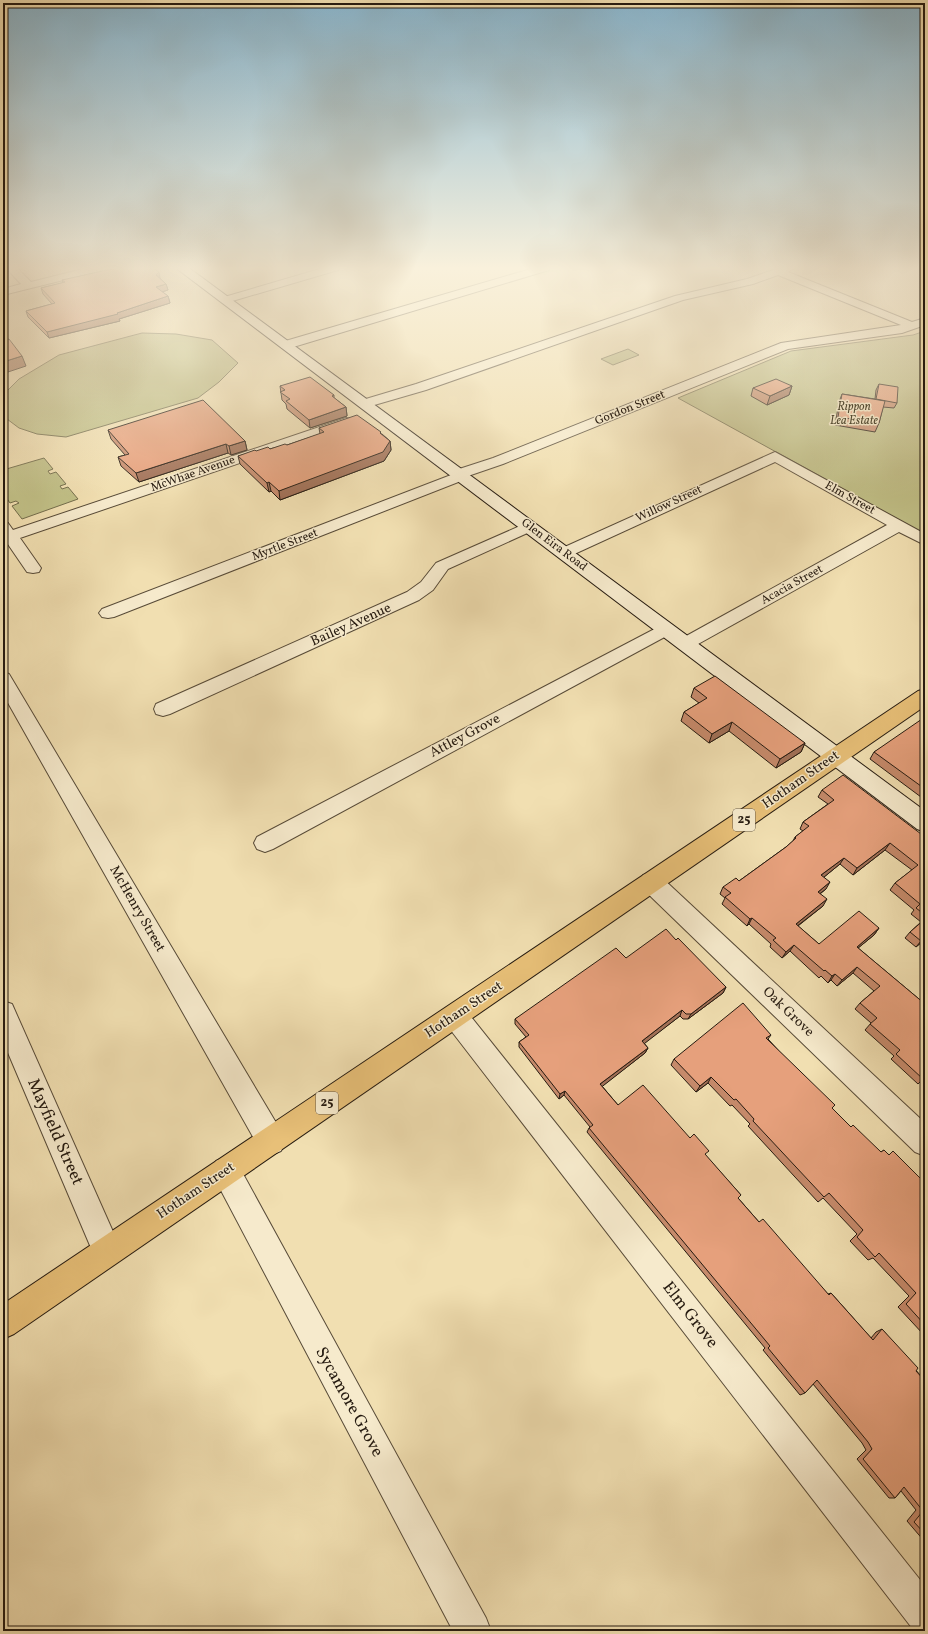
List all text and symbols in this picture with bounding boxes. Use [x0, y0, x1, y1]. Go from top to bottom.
street label: Gordon Street [593, 387, 667, 429]
park label: Rippon Lea Estate [830, 399, 879, 429]
street label: McWhae Avenue [149, 452, 238, 496]
street label: Elm Street [822, 478, 878, 518]
street label: Willow Street [633, 482, 705, 526]
street label: Glen Eira Road [518, 515, 591, 575]
street label: Myrtle Street [250, 525, 320, 565]
street label: Acacia Street [758, 561, 826, 609]
street label: Bailey Avenue [308, 599, 395, 651]
street label: Attley Grove [426, 709, 504, 763]
street label: Hotham Street [759, 746, 843, 814]
road number: 25 [733, 809, 755, 831]
street label: McHenry Street [105, 862, 170, 956]
street label: Hotham Street [421, 977, 507, 1043]
street label: Oak Grove [758, 983, 818, 1042]
street label: Mayfield Street [21, 1075, 89, 1189]
road number: 25 [316, 1092, 338, 1114]
street label: Hotham Street [153, 1158, 239, 1224]
street label: Elm Grove [657, 1277, 723, 1353]
street label: Sycamore Grove [309, 1343, 389, 1461]

